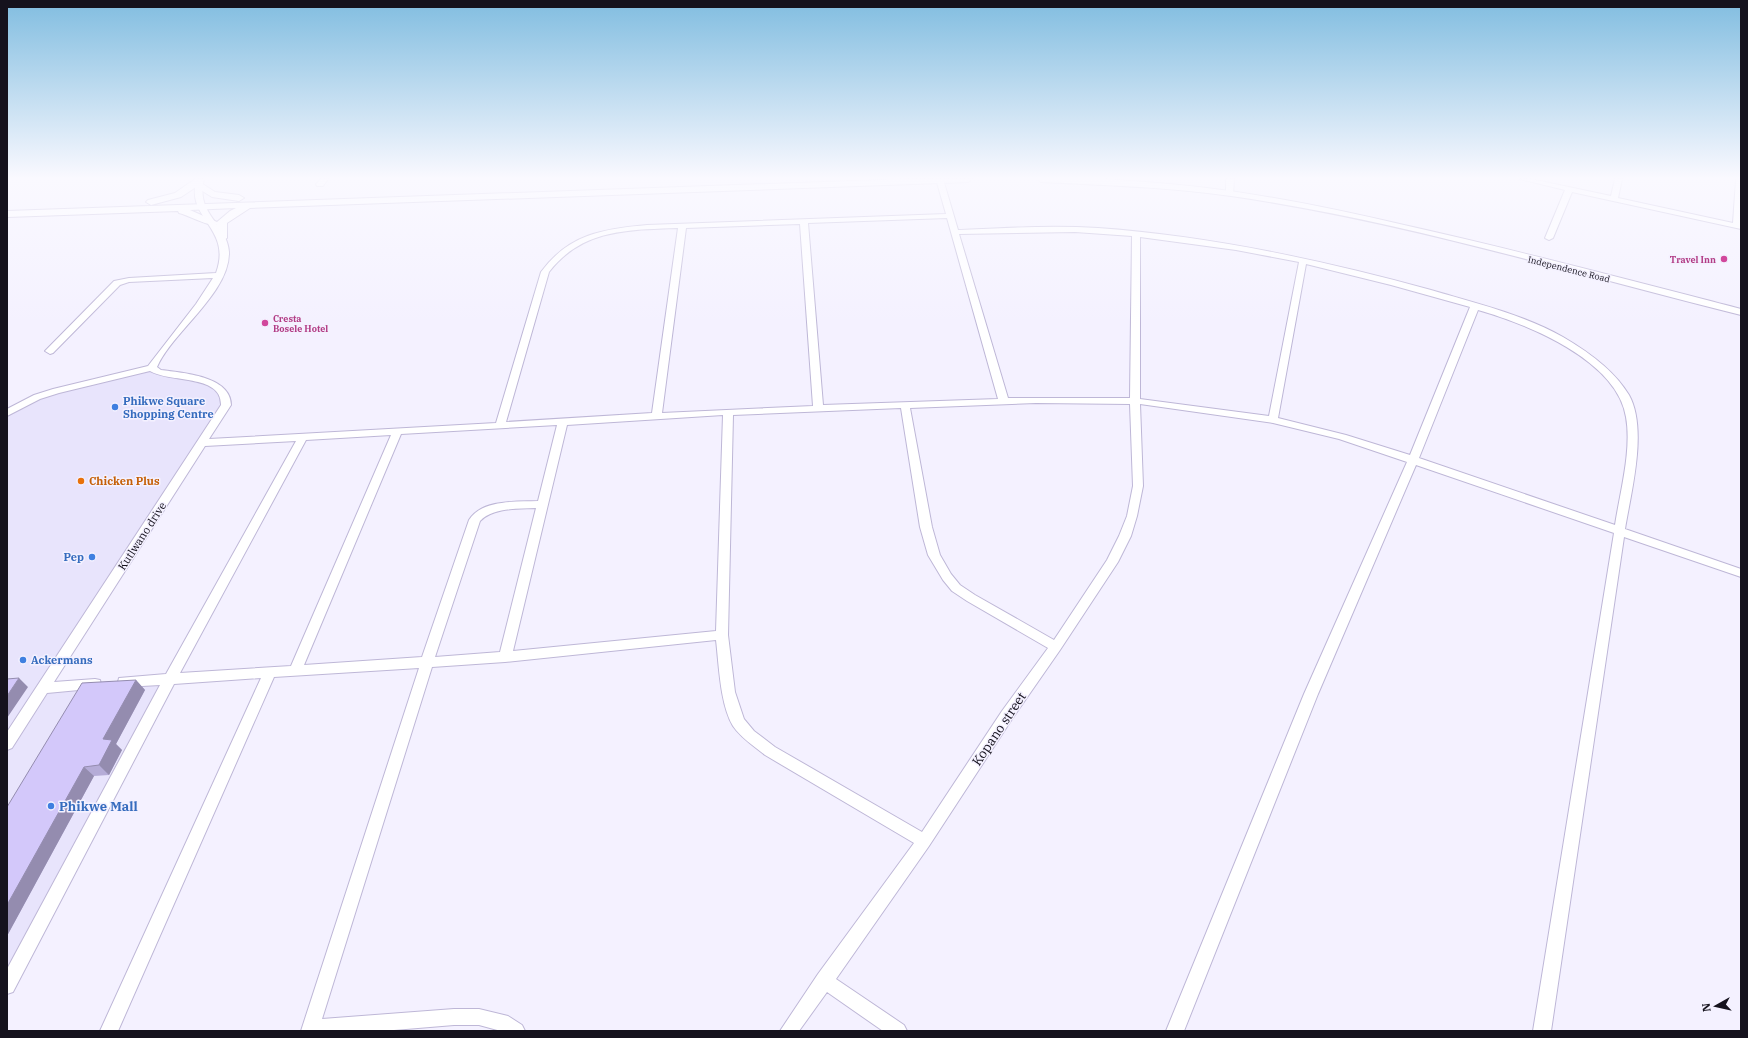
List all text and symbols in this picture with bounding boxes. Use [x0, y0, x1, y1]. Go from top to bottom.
street label: Independence Road [1527, 253, 1612, 285]
place label: Travel Inn [1670, 254, 1716, 265]
marker: Travel Inn [1719, 254, 1729, 264]
place label: Cresta Bosele Hotel [273, 313, 328, 334]
marker: Cresta Bosele Hotel [260, 318, 270, 328]
place label: Phikwe Square Shopping Centre [123, 394, 214, 421]
marker: Phikwe Square Shopping Centre [110, 402, 120, 412]
place label: Chicken Plus [89, 474, 160, 488]
marker: Chicken Plus [76, 476, 86, 486]
street label: Kutlwano drive [115, 499, 169, 573]
place label: Pep [64, 550, 84, 564]
marker: Pep [87, 552, 97, 562]
place label: Ackermans [31, 653, 93, 667]
marker: Ackermans [18, 655, 28, 665]
street label: Kopano street [968, 689, 1030, 769]
place label: Phikwe Mall [59, 798, 138, 815]
marker: Phikwe Mall [46, 801, 56, 811]
north arrow [1696, 986, 1736, 1026]
text: N [1699, 1002, 1714, 1013]

